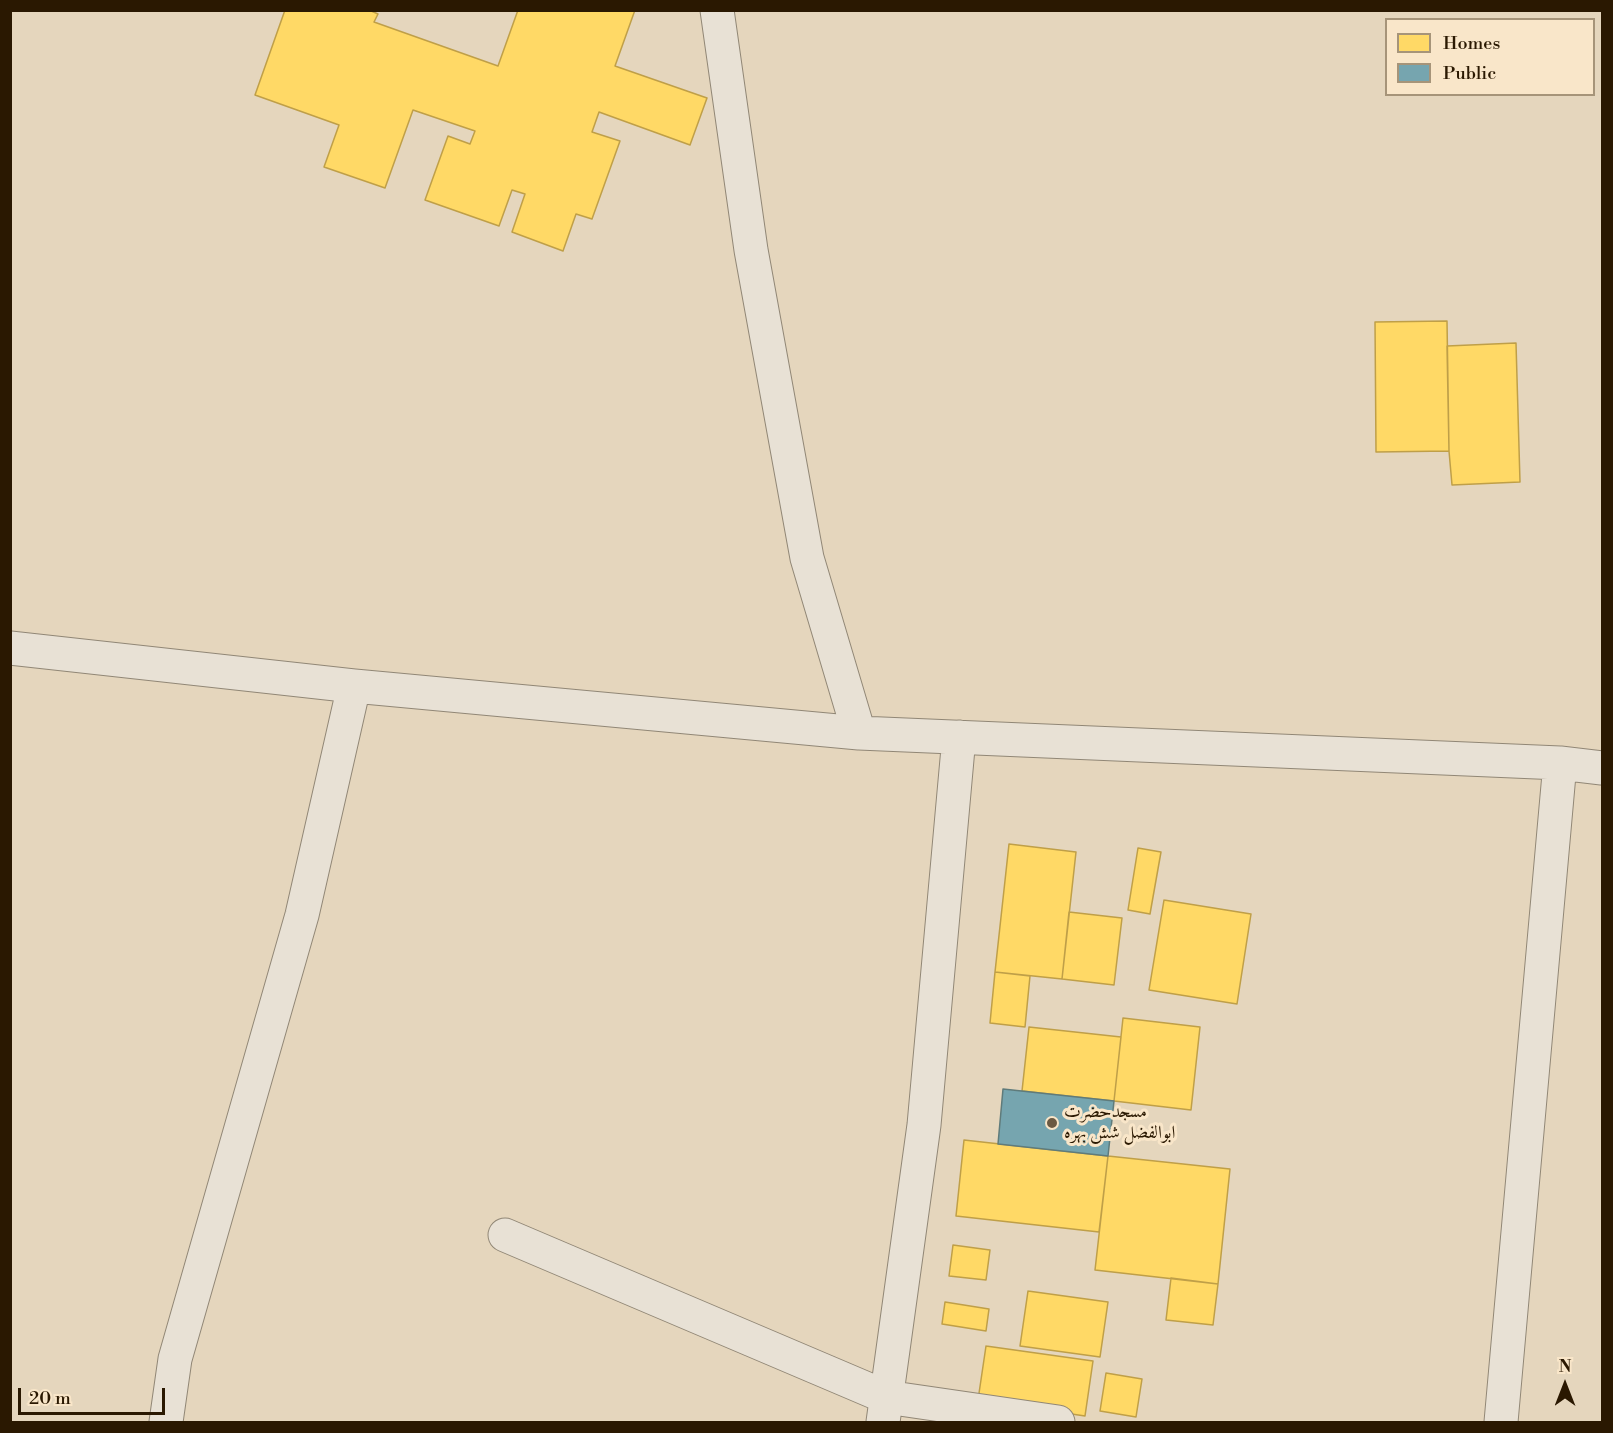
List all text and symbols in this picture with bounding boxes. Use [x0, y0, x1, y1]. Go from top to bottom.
legend [1385, 18, 1595, 96]
text: Homes [1443, 32, 1500, 55]
text: Public [1443, 62, 1496, 85]
place label: مسجدحضرت ابوالفضل شش بهره [1064, 1102, 1175, 1144]
marker: مسجدحضرت ابوالفضل شش بهره [1045, 1116, 1059, 1130]
north arrow [1535, 1355, 1595, 1415]
text: N [1559, 1357, 1571, 1377]
scale bar [21, 1376, 168, 1414]
text: 20 m [29, 1387, 71, 1410]

